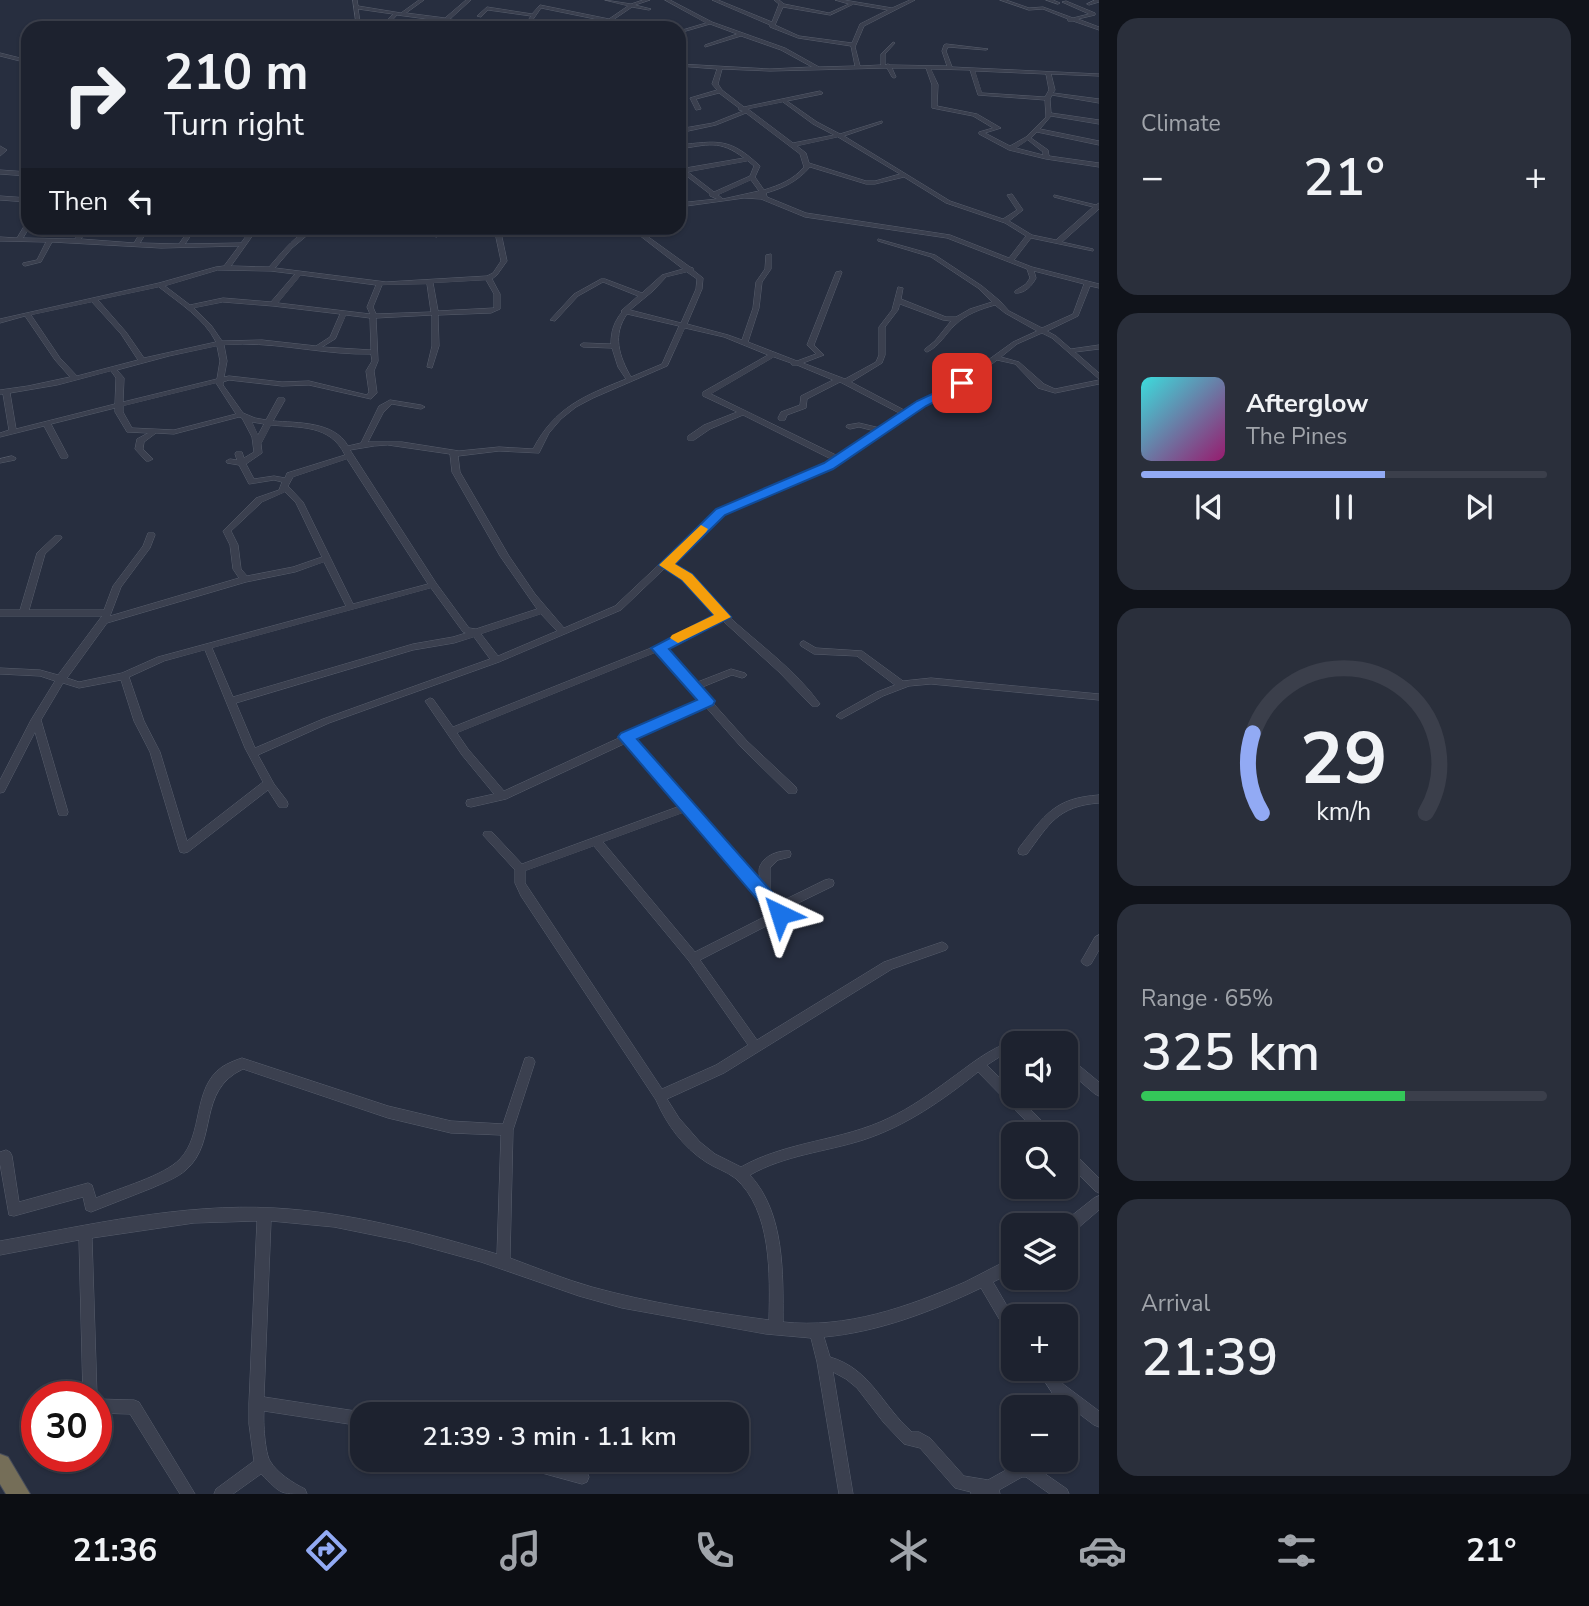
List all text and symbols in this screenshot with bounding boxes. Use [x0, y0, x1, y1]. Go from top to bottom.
text: 210 m [164, 39, 308, 106]
icon: right [49, 49, 140, 140]
text: Turn right [164, 103, 304, 146]
text: Climate [1141, 108, 1221, 139]
text: 21° [1303, 142, 1385, 213]
text: − [1141, 152, 1164, 203]
text: + [1524, 152, 1547, 203]
icon: left [122, 182, 160, 220]
text: Then [49, 184, 108, 219]
pin [932, 353, 992, 413]
icon: arrive [943, 364, 981, 402]
text: Afterglow [1246, 386, 1369, 421]
text: The Pines [1246, 421, 1347, 452]
icon: previous [1190, 488, 1228, 526]
icon: pause [1325, 488, 1363, 526]
icon: next [1460, 488, 1498, 526]
text: 29 [1300, 709, 1388, 809]
text: km/h [1316, 795, 1372, 829]
position arrow [743, 877, 817, 951]
text: Range · 65% [1141, 983, 1273, 1014]
text: 325 km [1141, 1017, 1320, 1088]
map controls [1001, 1031, 1078, 1472]
button: sound [1001, 1031, 1078, 1108]
button: search [1001, 1122, 1078, 1199]
button: layers [1001, 1213, 1078, 1290]
text: Arrival [1141, 1288, 1210, 1319]
button: + [1001, 1304, 1078, 1381]
text: 21:39 [1141, 1322, 1278, 1393]
speed limit sign: 30 [21, 1381, 112, 1472]
button: − [1001, 1395, 1078, 1472]
text: 21:39 · 3 min · 1.1 km [422, 1419, 677, 1454]
icon: directions [302, 1526, 351, 1575]
icon: music [496, 1526, 545, 1575]
icon: phone [690, 1526, 739, 1575]
icon: climate [884, 1526, 933, 1575]
icon: car [1078, 1526, 1127, 1575]
icon: filters [1272, 1526, 1321, 1575]
text: 21:36 [72, 1529, 157, 1572]
text: 21° [1466, 1529, 1516, 1572]

